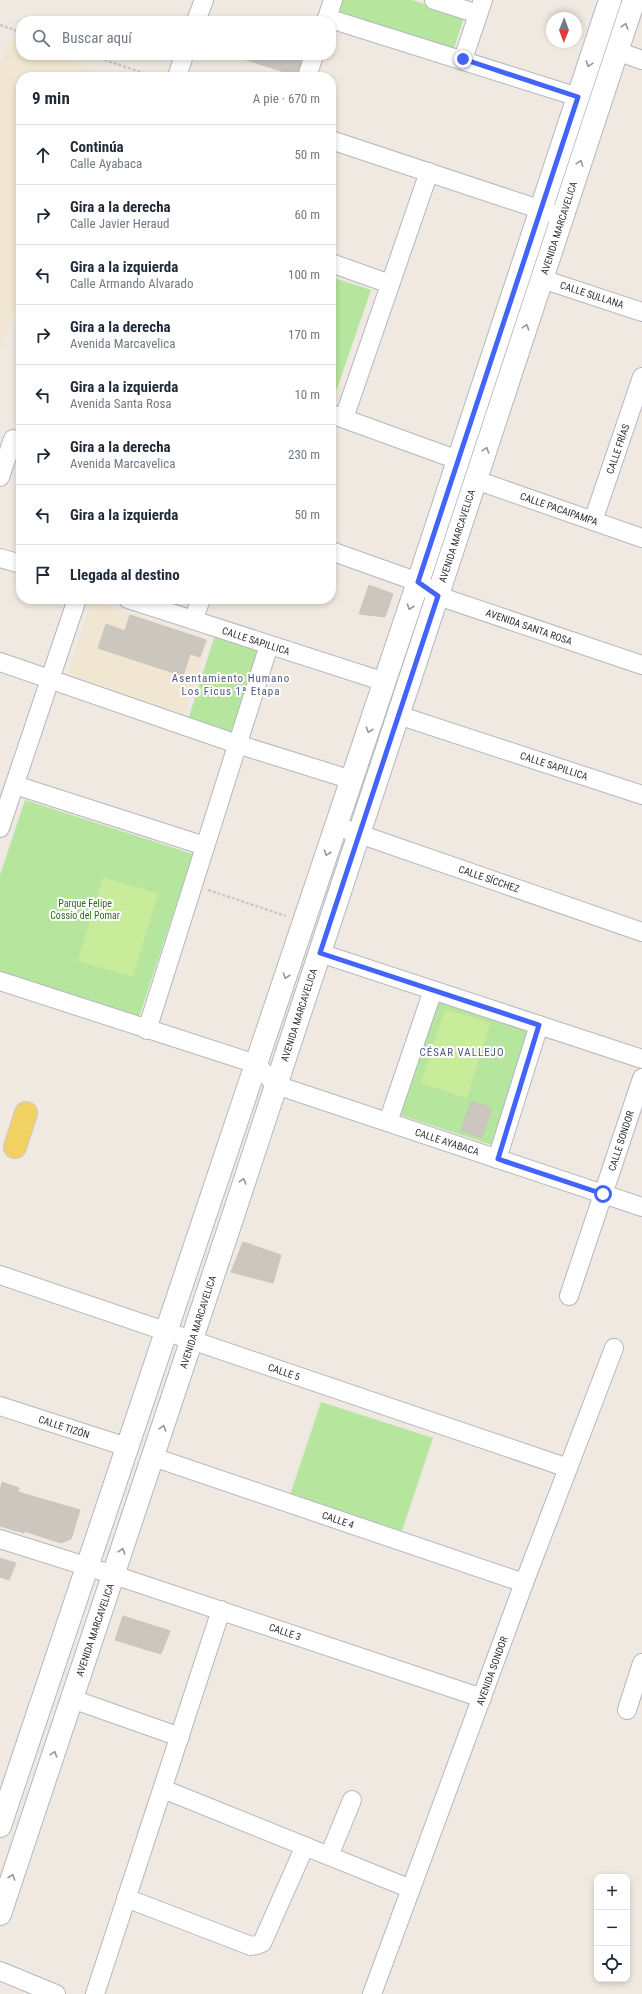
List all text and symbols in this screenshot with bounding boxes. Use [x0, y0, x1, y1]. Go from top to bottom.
north arrow [546, 12, 582, 48]
search box [16, 16, 336, 60]
one-way arrow [620, 23, 629, 30]
icon: search [30, 27, 52, 49]
text: Buscar aquí [62, 29, 132, 47]
route end [454, 50, 472, 68]
one-way arrow [585, 60, 594, 67]
text: 9 min [32, 88, 70, 108]
text: A pie · 670 m [253, 91, 320, 106]
text: Continúa [70, 138, 124, 156]
icon: ahead [32, 144, 54, 166]
text: 50 m [294, 147, 320, 162]
text: Calle Ayabaca [70, 156, 142, 171]
one-way arrow [575, 160, 584, 167]
street label: AVENIDA MARCAVELICA [539, 180, 579, 276]
text: Gira a la derecha [70, 198, 171, 216]
icon: right [32, 204, 54, 226]
text: 60 m [294, 207, 320, 222]
text: Calle Javier Heraud [70, 216, 169, 231]
text: Gira a la izquierda [70, 258, 178, 276]
icon: left [32, 264, 54, 286]
text: 100 m [288, 267, 320, 282]
text: Calle Armando Alvarado [70, 276, 193, 291]
street label: CALLE SULLANA [559, 280, 626, 311]
text: Gira a la derecha [70, 318, 171, 336]
one-way arrow [522, 323, 530, 330]
icon: right [32, 324, 54, 346]
text: 170 m [288, 327, 320, 342]
text: Avenida Marcavelica [70, 336, 176, 351]
text: Gira a la izquierda [70, 378, 178, 396]
icon: left [32, 384, 54, 406]
text: 10 m [294, 387, 320, 402]
text: Avenida Santa Rosa [70, 396, 172, 411]
street label: CALLE FRÍAS [603, 422, 632, 475]
text: Gira a la derecha [70, 438, 171, 456]
icon: right [32, 444, 54, 466]
text: 230 m [288, 447, 320, 462]
one-way arrow [481, 447, 489, 454]
text: Avenida Marcavelica [70, 456, 176, 471]
street label: AVENIDA MARCAVELICA [437, 488, 477, 584]
street label: CALLE PACAIPAMPA [519, 491, 600, 528]
icon: left [32, 504, 54, 526]
text: Gira a la izquierda [70, 506, 178, 524]
text: 50 m [294, 507, 320, 522]
icon: arrive [32, 564, 54, 586]
text: Llegada al destino [70, 566, 180, 584]
one-way arrow [406, 603, 415, 610]
street label: AVENIDA SANTA ROSA [484, 607, 574, 647]
street label: CALLE SAPILLICA [221, 625, 292, 657]
district label: Asentamiento Humano Los Ficus 1ª Etapa [172, 672, 290, 698]
one-way arrow [365, 726, 373, 733]
street label: CALLE SAPILLICA [519, 750, 590, 782]
one-way arrow [323, 849, 332, 856]
street label: CALLE SÍCCHEZ [457, 862, 521, 895]
park label: Parque Felipe Cossío del Pomar [50, 898, 120, 921]
street label: AVENIDA MARCAVELICA [279, 967, 319, 1063]
one-way arrow [282, 973, 290, 980]
district label: CÉSAR VALLEJO [419, 1046, 505, 1059]
street label: CALLE SONDOR [606, 1109, 636, 1172]
street label: CALLE AYABACA [414, 1126, 481, 1158]
one-way arrow [238, 1178, 247, 1185]
route start [594, 1185, 612, 1203]
street label: AVENIDA MARCAVELICA [178, 1274, 218, 1370]
street label: CALLE 5 [267, 1361, 302, 1383]
street label: CALLE TIZÓN [37, 1413, 91, 1440]
one-way arrow [158, 1424, 166, 1431]
street label: CALLE 4 [321, 1509, 356, 1531]
one-way arrow [117, 1548, 125, 1555]
street label: AVENIDA MARCAVELICA [74, 1582, 116, 1678]
street label: CALLE 3 [268, 1621, 303, 1643]
street label: AVENIDA SONDOR [474, 1634, 510, 1707]
one-way arrow [49, 1751, 58, 1758]
one-way arrow [8, 1874, 16, 1881]
map controls [594, 1874, 630, 1982]
button: + [594, 1874, 630, 1910]
button: − [594, 1910, 630, 1946]
button: locate [594, 1946, 630, 1982]

